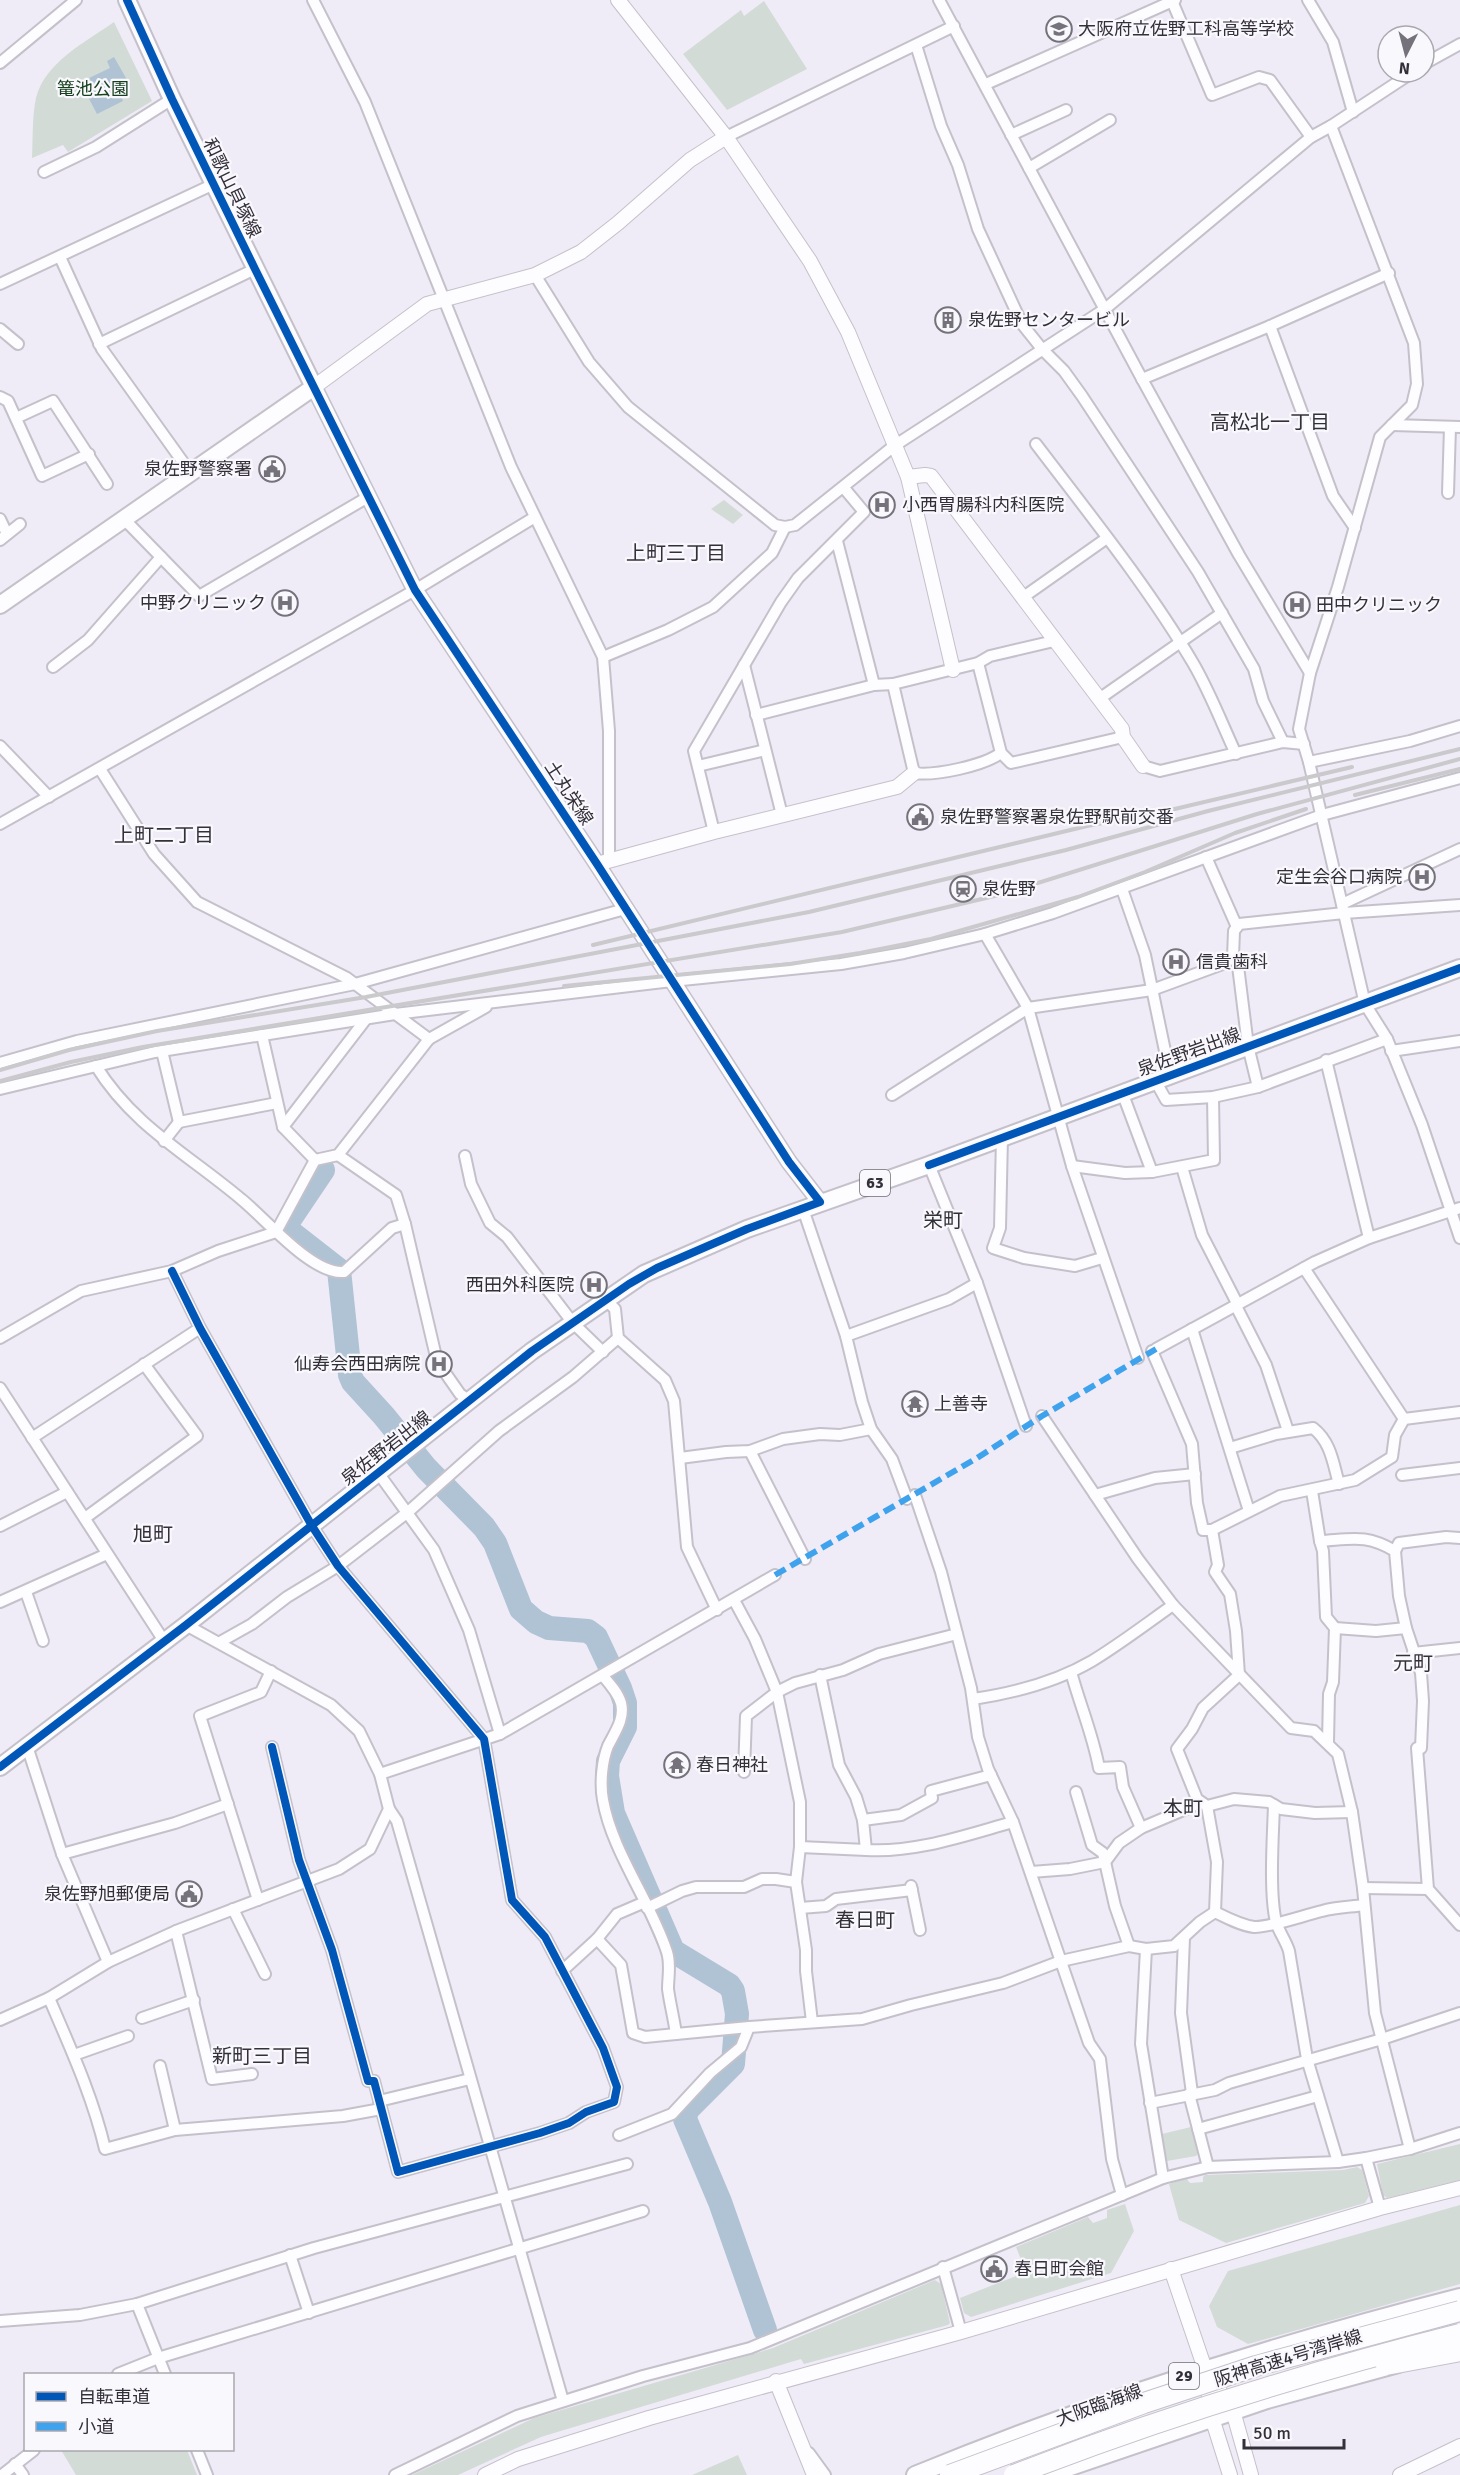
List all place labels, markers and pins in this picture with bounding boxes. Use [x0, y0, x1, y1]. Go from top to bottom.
school or university icon: 大阪府立佐野工科高等学校 [1044, 14, 1074, 44]
place label: 大阪府立佐野工科高等学校 [1078, 18, 1294, 40]
building icon: 泉佐野センタービル [933, 305, 963, 335]
place label: 泉佐野センタービル [968, 309, 1130, 331]
public building icon: 泉佐野警察署 [257, 454, 287, 484]
place label: 泉佐野警察署 [144, 458, 252, 480]
hospital icon: 小西胃腸科内科医院 [867, 490, 897, 520]
place label: 小西胃腸科内科医院 [902, 494, 1064, 516]
hospital icon: 中野クリニック [270, 588, 300, 618]
hospital icon: 田中クリニック [1282, 590, 1312, 620]
place label: 中野クリニック [140, 592, 266, 614]
place label: 田中クリニック [1316, 594, 1442, 616]
public building icon: 泉佐野警察署泉佐野駅前交番 [905, 802, 935, 832]
place label: 泉佐野警察署泉佐野駅前交番 [940, 806, 1174, 828]
hospital icon: 定生会谷口病院 [1407, 862, 1437, 892]
place label: 定生会谷口病院 [1276, 866, 1402, 888]
station icon: 泉佐野 [948, 874, 978, 904]
place label: 泉佐野 [982, 878, 1036, 900]
hospital icon: 信貴歯科 [1161, 947, 1191, 977]
place label: 信貴歯科 [1196, 951, 1268, 973]
hospital icon: 西田外科医院 [579, 1270, 609, 1300]
place label: 西田外科医院 [466, 1274, 574, 1296]
hospital icon: 仙寿会西田病院 [424, 1349, 454, 1379]
place label: 仙寿会西田病院 [294, 1353, 420, 1375]
temple icon: 上善寺 [900, 1389, 930, 1419]
place label: 上善寺 [934, 1393, 988, 1415]
temple icon: 春日神社 [662, 1750, 692, 1780]
place label: 春日神社 [696, 1754, 768, 1776]
public building icon: 泉佐野旭郵便局 [174, 1879, 204, 1909]
place label: 泉佐野旭郵便局 [44, 1883, 170, 1905]
public building icon: 春日町会館 [979, 2254, 1009, 2284]
place label: 春日町会館 [1014, 2258, 1104, 2280]

